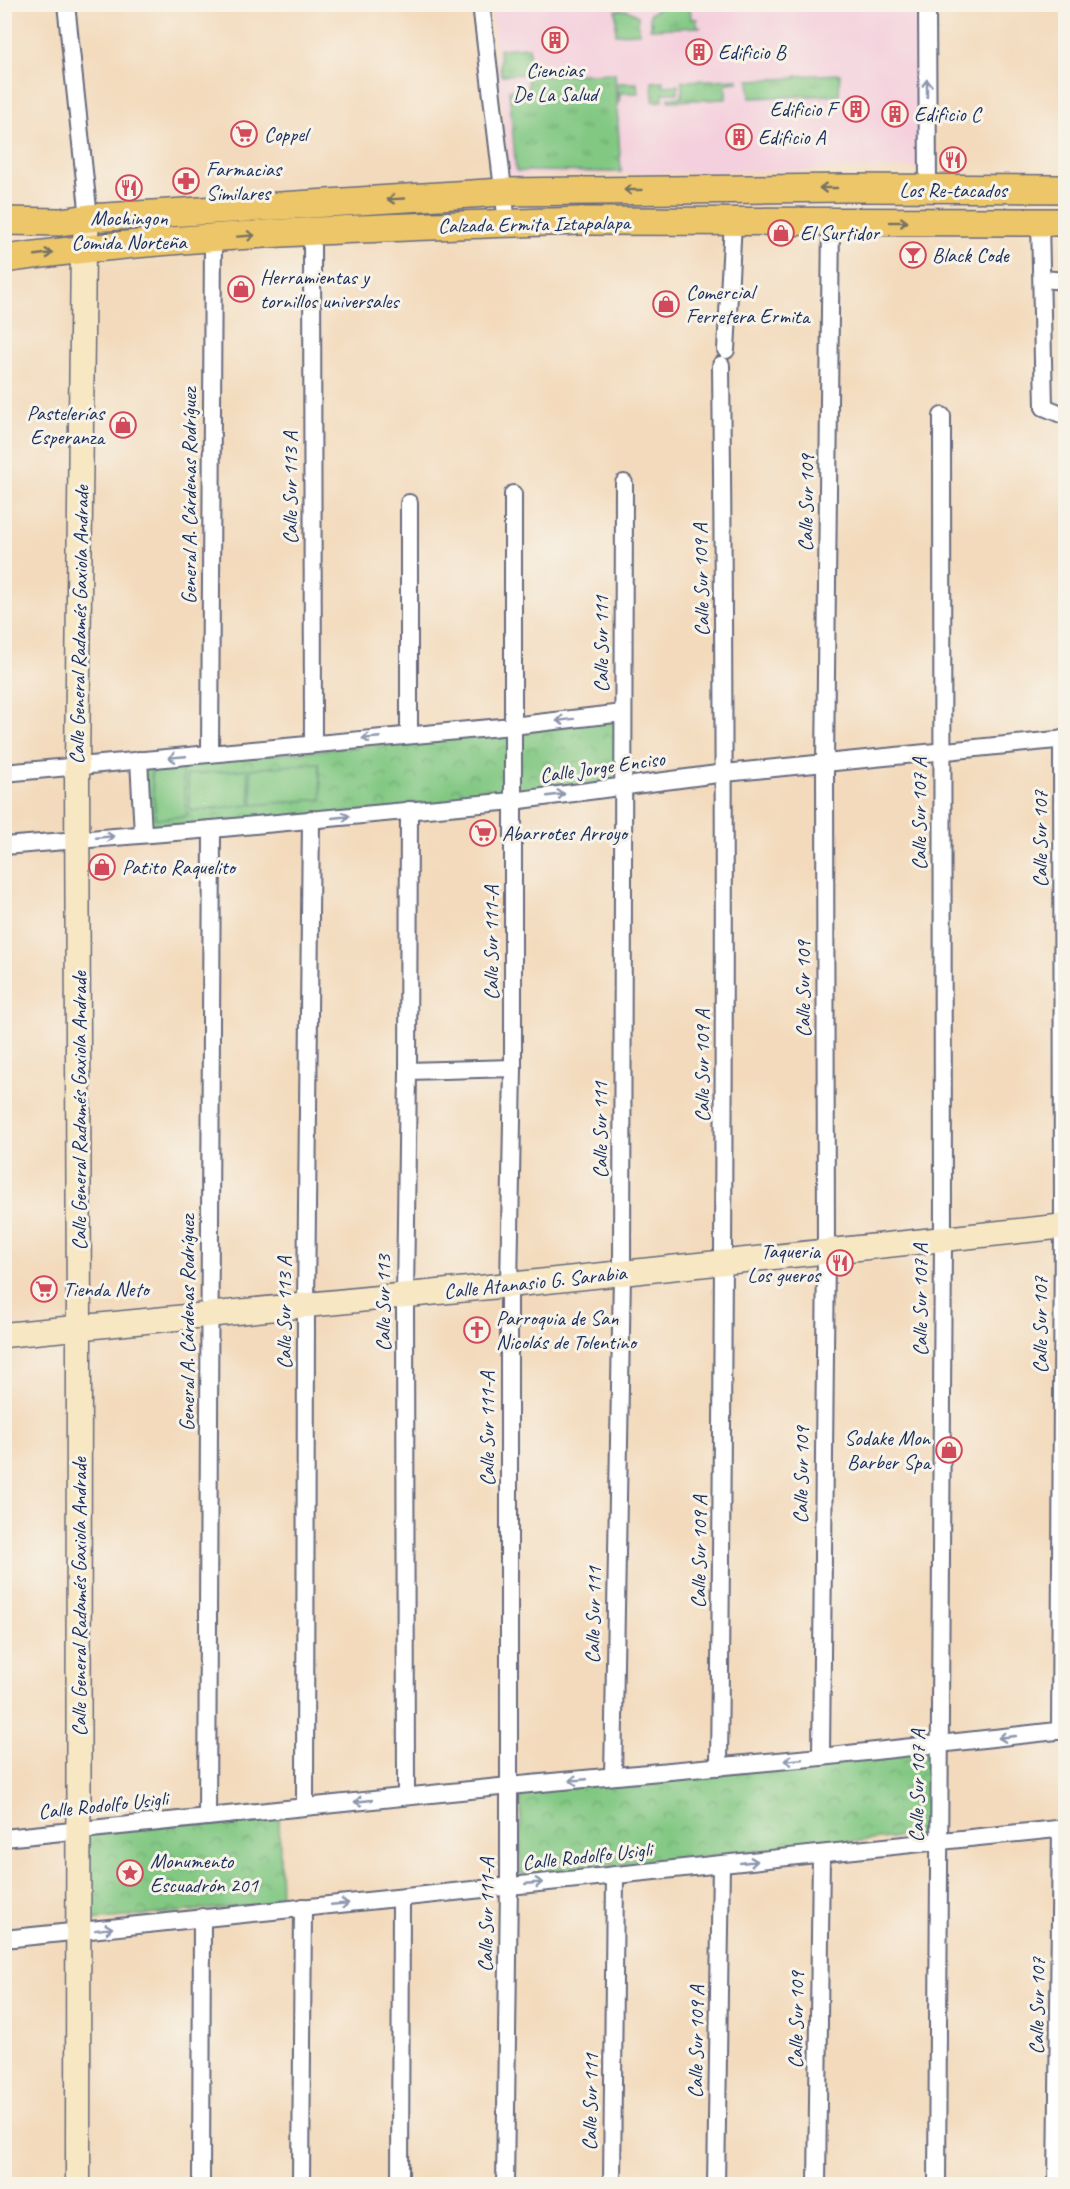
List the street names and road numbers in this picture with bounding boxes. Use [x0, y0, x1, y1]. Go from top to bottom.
street label: Calzada Ermita Iztapalapa [438, 209, 633, 239]
street label: General A. Cárdenas Rodríguez [176, 385, 202, 604]
street label: Calle Sur 113 A [277, 430, 303, 544]
street label: Calle Sur 109 [792, 453, 820, 552]
street label: Calle General Radamés Gaxiola Andrade [64, 484, 94, 765]
street label: Calle Sur 109 A [687, 522, 715, 637]
street label: Calle Sur 111 [588, 594, 614, 693]
street label: Calle Jorge Enciso [538, 745, 668, 789]
street label: Calle Sur 107 A [906, 756, 932, 870]
street label: Calle Sur 107 [1027, 789, 1053, 888]
street label: Calle Sur 111-A [478, 884, 504, 1000]
street label: Calle Sur 109 [790, 939, 816, 1038]
street label: Calle General Radamés Gaxiola Andrade [66, 970, 92, 1251]
street label: Calle Sur 109 A [689, 1008, 715, 1122]
street label: Calle Sur 111 [587, 1080, 613, 1179]
street label: General A. Cárdenas Rodríguez [174, 1212, 200, 1431]
street label: Calle Sur 107 A [907, 1242, 933, 1356]
street label: Calle Sur 113 [370, 1253, 396, 1352]
street label: Calle Sur 113 A [271, 1255, 297, 1369]
street label: Calle Atanasio G. Sarabia [443, 1259, 629, 1305]
street label: Calle Sur 107 [1027, 1275, 1053, 1374]
street label: Calle Sur 111-A [474, 1370, 500, 1486]
street label: Calle Sur 109 [787, 1425, 815, 1524]
street label: Calle General Radamés Gaxiola Andrade [66, 1456, 92, 1737]
street label: Calle Sur 109 A [685, 1494, 713, 1609]
street label: Calle Sur 111 [579, 1565, 607, 1664]
street label: Calle Sur 107 A [903, 1728, 931, 1843]
street label: Calle Rodolfo Usigli [37, 1785, 172, 1825]
street label: Calle Rodolfo Usigli [521, 1836, 656, 1876]
street label: Calle Sur 111-A [472, 1856, 500, 1972]
street label: Calle Sur 107 [1023, 1956, 1051, 2055]
street label: Calle Sur 109 [782, 1970, 810, 2069]
street label: Calle Sur 109 A [682, 1984, 710, 2099]
street label: Calle Sur 111 [576, 2052, 604, 2151]

